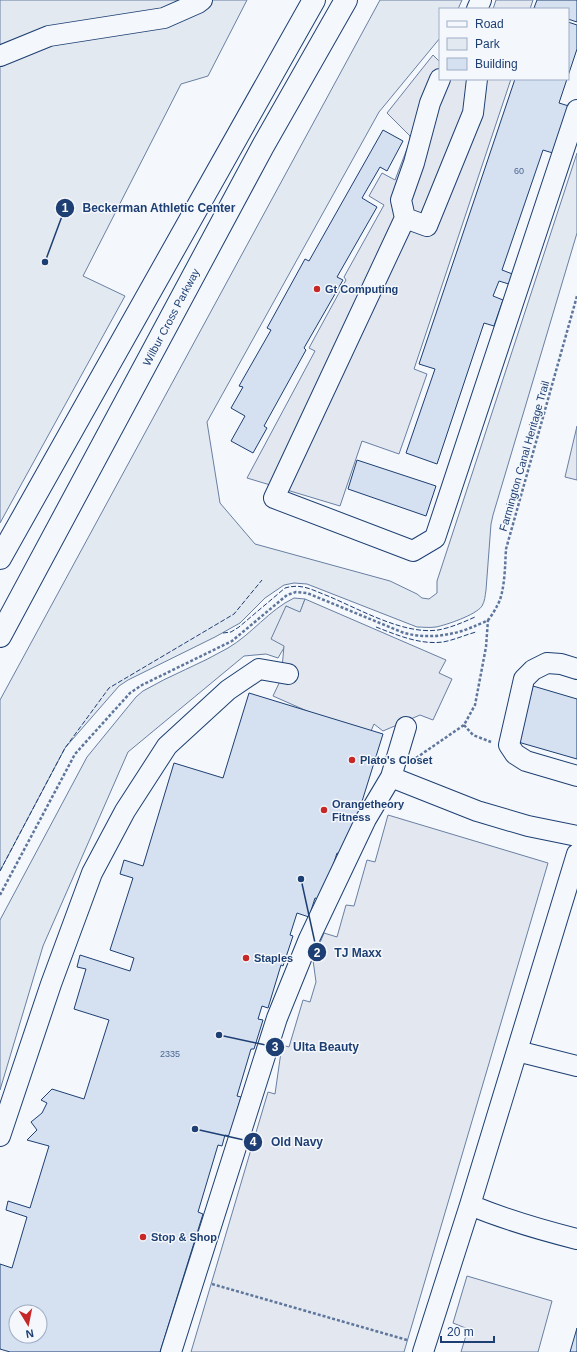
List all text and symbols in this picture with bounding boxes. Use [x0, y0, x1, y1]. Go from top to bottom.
legend [439, 8, 569, 80]
text: Road [475, 17, 504, 31]
text: Park [475, 37, 501, 51]
text: Building [475, 57, 518, 71]
house number: 60 [514, 166, 524, 176]
callout: Beckerman Athletic Center [55, 196, 244, 220]
text: 1 [62, 201, 69, 215]
text: Beckerman Athletic Center [83, 201, 236, 215]
street label: Wilbur Cross Parkway [140, 266, 202, 368]
place label: Gt Computing [325, 283, 398, 295]
marker: Gt Computing [312, 284, 322, 294]
street label: Farmington Canal Heritage Trail [497, 379, 551, 533]
place label: Plato's Closet [360, 754, 433, 766]
marker: Plato's Closet [347, 755, 357, 765]
place label: Orangetheory Fitness [332, 798, 405, 823]
marker: Orangetheory Fitness [319, 805, 329, 815]
callout: TJ Maxx [307, 940, 390, 964]
text: 2 [314, 946, 321, 960]
text: TJ Maxx [334, 946, 382, 960]
place label: Staples [254, 952, 293, 964]
marker: Staples [241, 953, 251, 963]
callout: Ulta Beauty [265, 1035, 367, 1059]
text: 3 [272, 1040, 279, 1054]
text: Ulta Beauty [293, 1040, 359, 1054]
house number: 2335 [160, 1049, 180, 1059]
callout: Old Navy [243, 1130, 331, 1154]
text: 4 [250, 1135, 257, 1149]
text: Old Navy [271, 1135, 323, 1149]
place label: Stop & Shop [151, 1231, 217, 1243]
marker: Stop & Shop [138, 1232, 148, 1242]
north arrow [8, 1304, 48, 1344]
scale bar [441, 1318, 494, 1344]
text: 20 m [447, 1325, 474, 1339]
text: N [25, 1327, 35, 1340]

